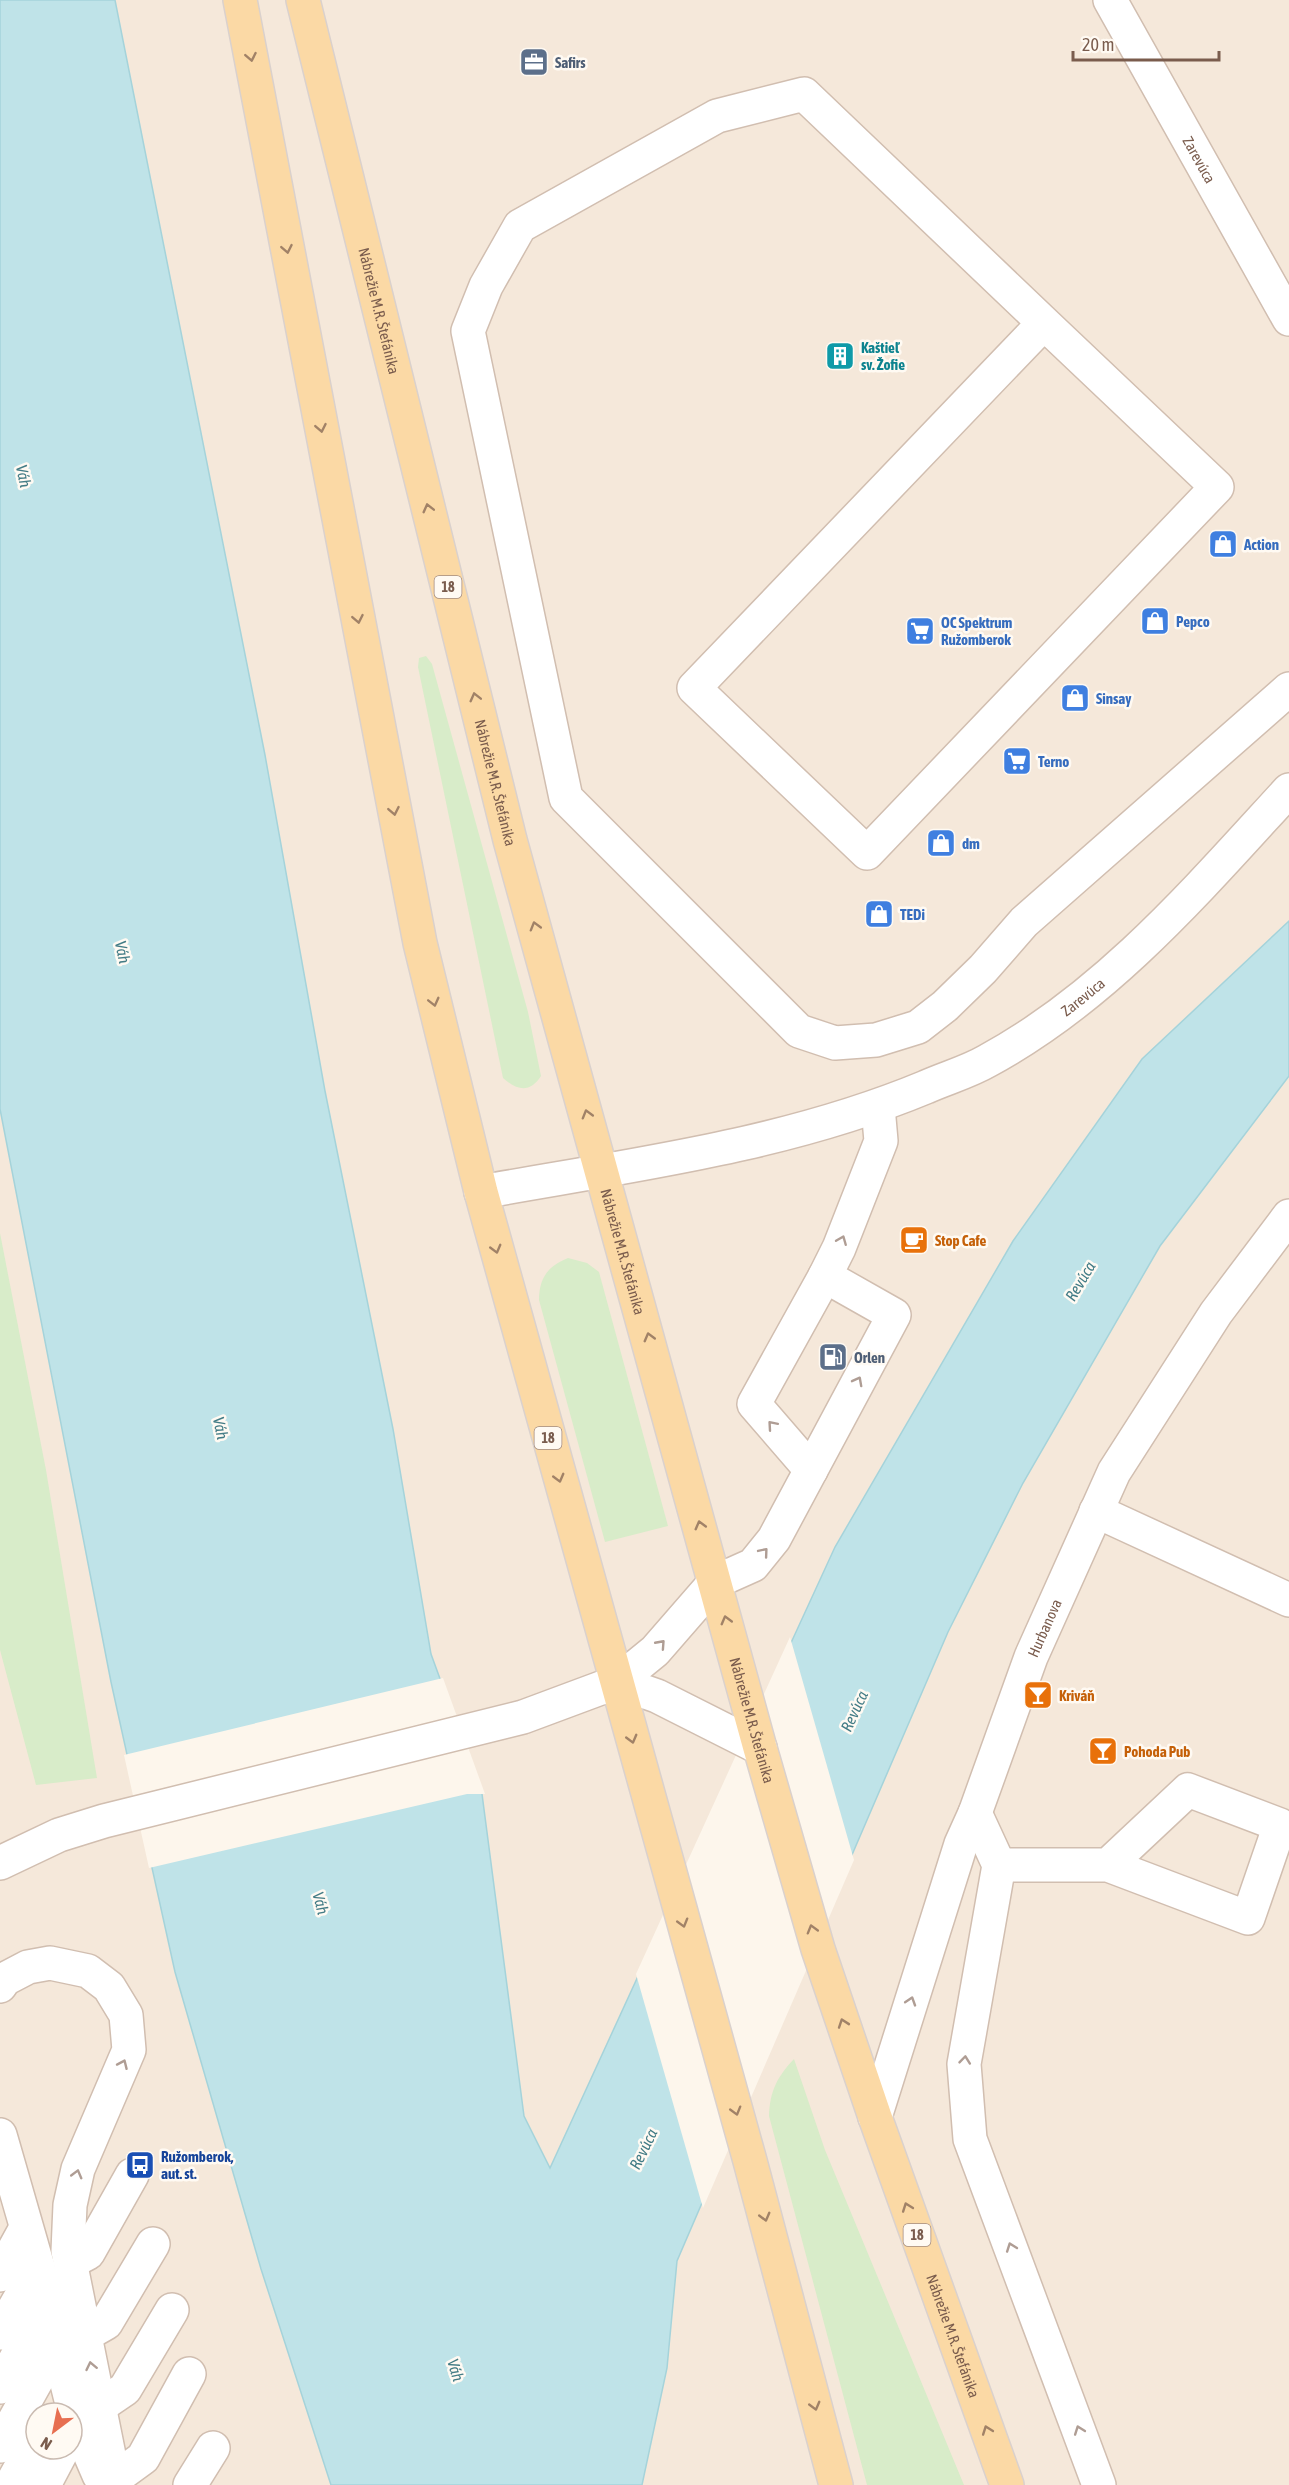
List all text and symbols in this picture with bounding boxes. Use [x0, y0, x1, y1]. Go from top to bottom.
scale bar [1073, 24, 1218, 62]
text: 20 m [1082, 34, 1114, 55]
office icon: Safirs [518, 46, 550, 78]
one-way arrow [244, 52, 257, 62]
place label: Safirs [555, 54, 586, 71]
street label: Zarevúca [1180, 133, 1219, 186]
one-way arrow [280, 244, 293, 254]
street label: Nábrežie M.R. Štefánika [356, 246, 403, 376]
place label: Kaštieľ sv. Žofie [861, 339, 905, 373]
building icon: Kaštieľ sv. Žofie [824, 340, 856, 372]
one-way arrow [314, 422, 327, 432]
water label: Váh [13, 463, 35, 489]
one-way arrow [423, 503, 436, 513]
shop icon: Action [1207, 528, 1239, 560]
place label: Action [1243, 536, 1279, 553]
road number: 18 [434, 576, 462, 598]
shop icon: Pepco [1139, 605, 1171, 637]
place label: Pepco [1176, 613, 1210, 630]
one-way arrow [351, 614, 364, 624]
place label: OC Spektrum Ružomberok [941, 614, 1012, 648]
supermarket icon: OC Spektrum Ružomberok [904, 615, 936, 647]
shop icon: Sinsay [1059, 682, 1091, 714]
place label: Sinsay [1096, 690, 1132, 707]
one-way arrow [470, 692, 483, 702]
street label: Nábrežie M.R. Štefánika [472, 718, 520, 848]
supermarket icon: Terno [1001, 745, 1033, 777]
place label: Terno [1038, 753, 1069, 770]
one-way arrow [387, 805, 400, 815]
shop icon: dm [925, 827, 957, 859]
place label: dm [962, 835, 980, 852]
shop icon: TEDi [863, 898, 895, 930]
place label: TEDi [900, 906, 925, 923]
one-way arrow [529, 921, 542, 931]
water label: Váh [112, 939, 134, 965]
street label: Zarevúca [1057, 974, 1108, 1019]
one-way arrow [427, 996, 440, 1006]
one-way arrow [582, 1109, 595, 1119]
street label: Nábrežie M.R. Štefánika [598, 1187, 649, 1316]
cafe icon: Stop Cafe [898, 1224, 930, 1256]
place label: Stop Cafe [935, 1232, 987, 1249]
one-way arrow [835, 1235, 847, 1246]
one-way arrow [489, 1244, 502, 1254]
water label: Revúca [1061, 1258, 1099, 1304]
one-way arrow [644, 1332, 656, 1343]
fuel station icon: Orlen [817, 1341, 849, 1373]
place label: Orlen [854, 1349, 885, 1366]
one-way arrow [851, 1377, 862, 1388]
water label: Váh [210, 1415, 232, 1441]
one-way arrow [769, 1421, 780, 1432]
road number: 18 [534, 1427, 562, 1449]
one-way arrow [552, 1472, 564, 1482]
one-way arrow [695, 1520, 708, 1530]
one-way arrow [756, 1548, 767, 1559]
street label: Hurbanova [1024, 1596, 1064, 1659]
one-way arrow [720, 1615, 733, 1625]
one-way arrow [654, 1640, 665, 1651]
street label: Nábrežie M.R. Štefánika [727, 1655, 778, 1785]
bar icon: Kriváň [1022, 1679, 1054, 1711]
water label: Revúca [837, 1687, 871, 1734]
place label: Kriváň [1059, 1687, 1095, 1704]
one-way arrow [625, 1733, 637, 1743]
bar icon: Pohoda Pub [1087, 1735, 1119, 1767]
place label: Pohoda Pub [1124, 1743, 1190, 1760]
water label: Váh [309, 1890, 333, 1916]
one-way arrow [676, 1917, 688, 1928]
one-way arrow [807, 1924, 819, 1935]
one-way arrow [903, 1996, 916, 2007]
one-way arrow [838, 2018, 850, 2029]
one-way arrow [958, 2055, 971, 2065]
one-way arrow [115, 2060, 127, 2071]
one-way arrow [729, 2105, 741, 2116]
water label: Revúca [626, 2125, 661, 2172]
place label: Ružomberok, aut. st. [161, 2148, 234, 2182]
bus stop icon: Ružomberok, aut. st. [124, 2149, 156, 2181]
one-way arrow [70, 2169, 82, 2180]
one-way arrow [902, 2202, 915, 2213]
one-way arrow [758, 2212, 771, 2222]
road number: 18 [904, 2224, 930, 2246]
one-way arrow [1005, 2243, 1018, 2253]
street label: Nábrežie M.R. Štefánika [924, 2272, 983, 2400]
water label: Váh [444, 2357, 468, 2384]
one-way arrow [85, 2361, 98, 2371]
north arrow [24, 2401, 84, 2461]
one-way arrow [808, 2401, 821, 2411]
one-way arrow [982, 2425, 995, 2436]
one-way arrow [1073, 2425, 1086, 2436]
text: N [37, 2434, 55, 2454]

